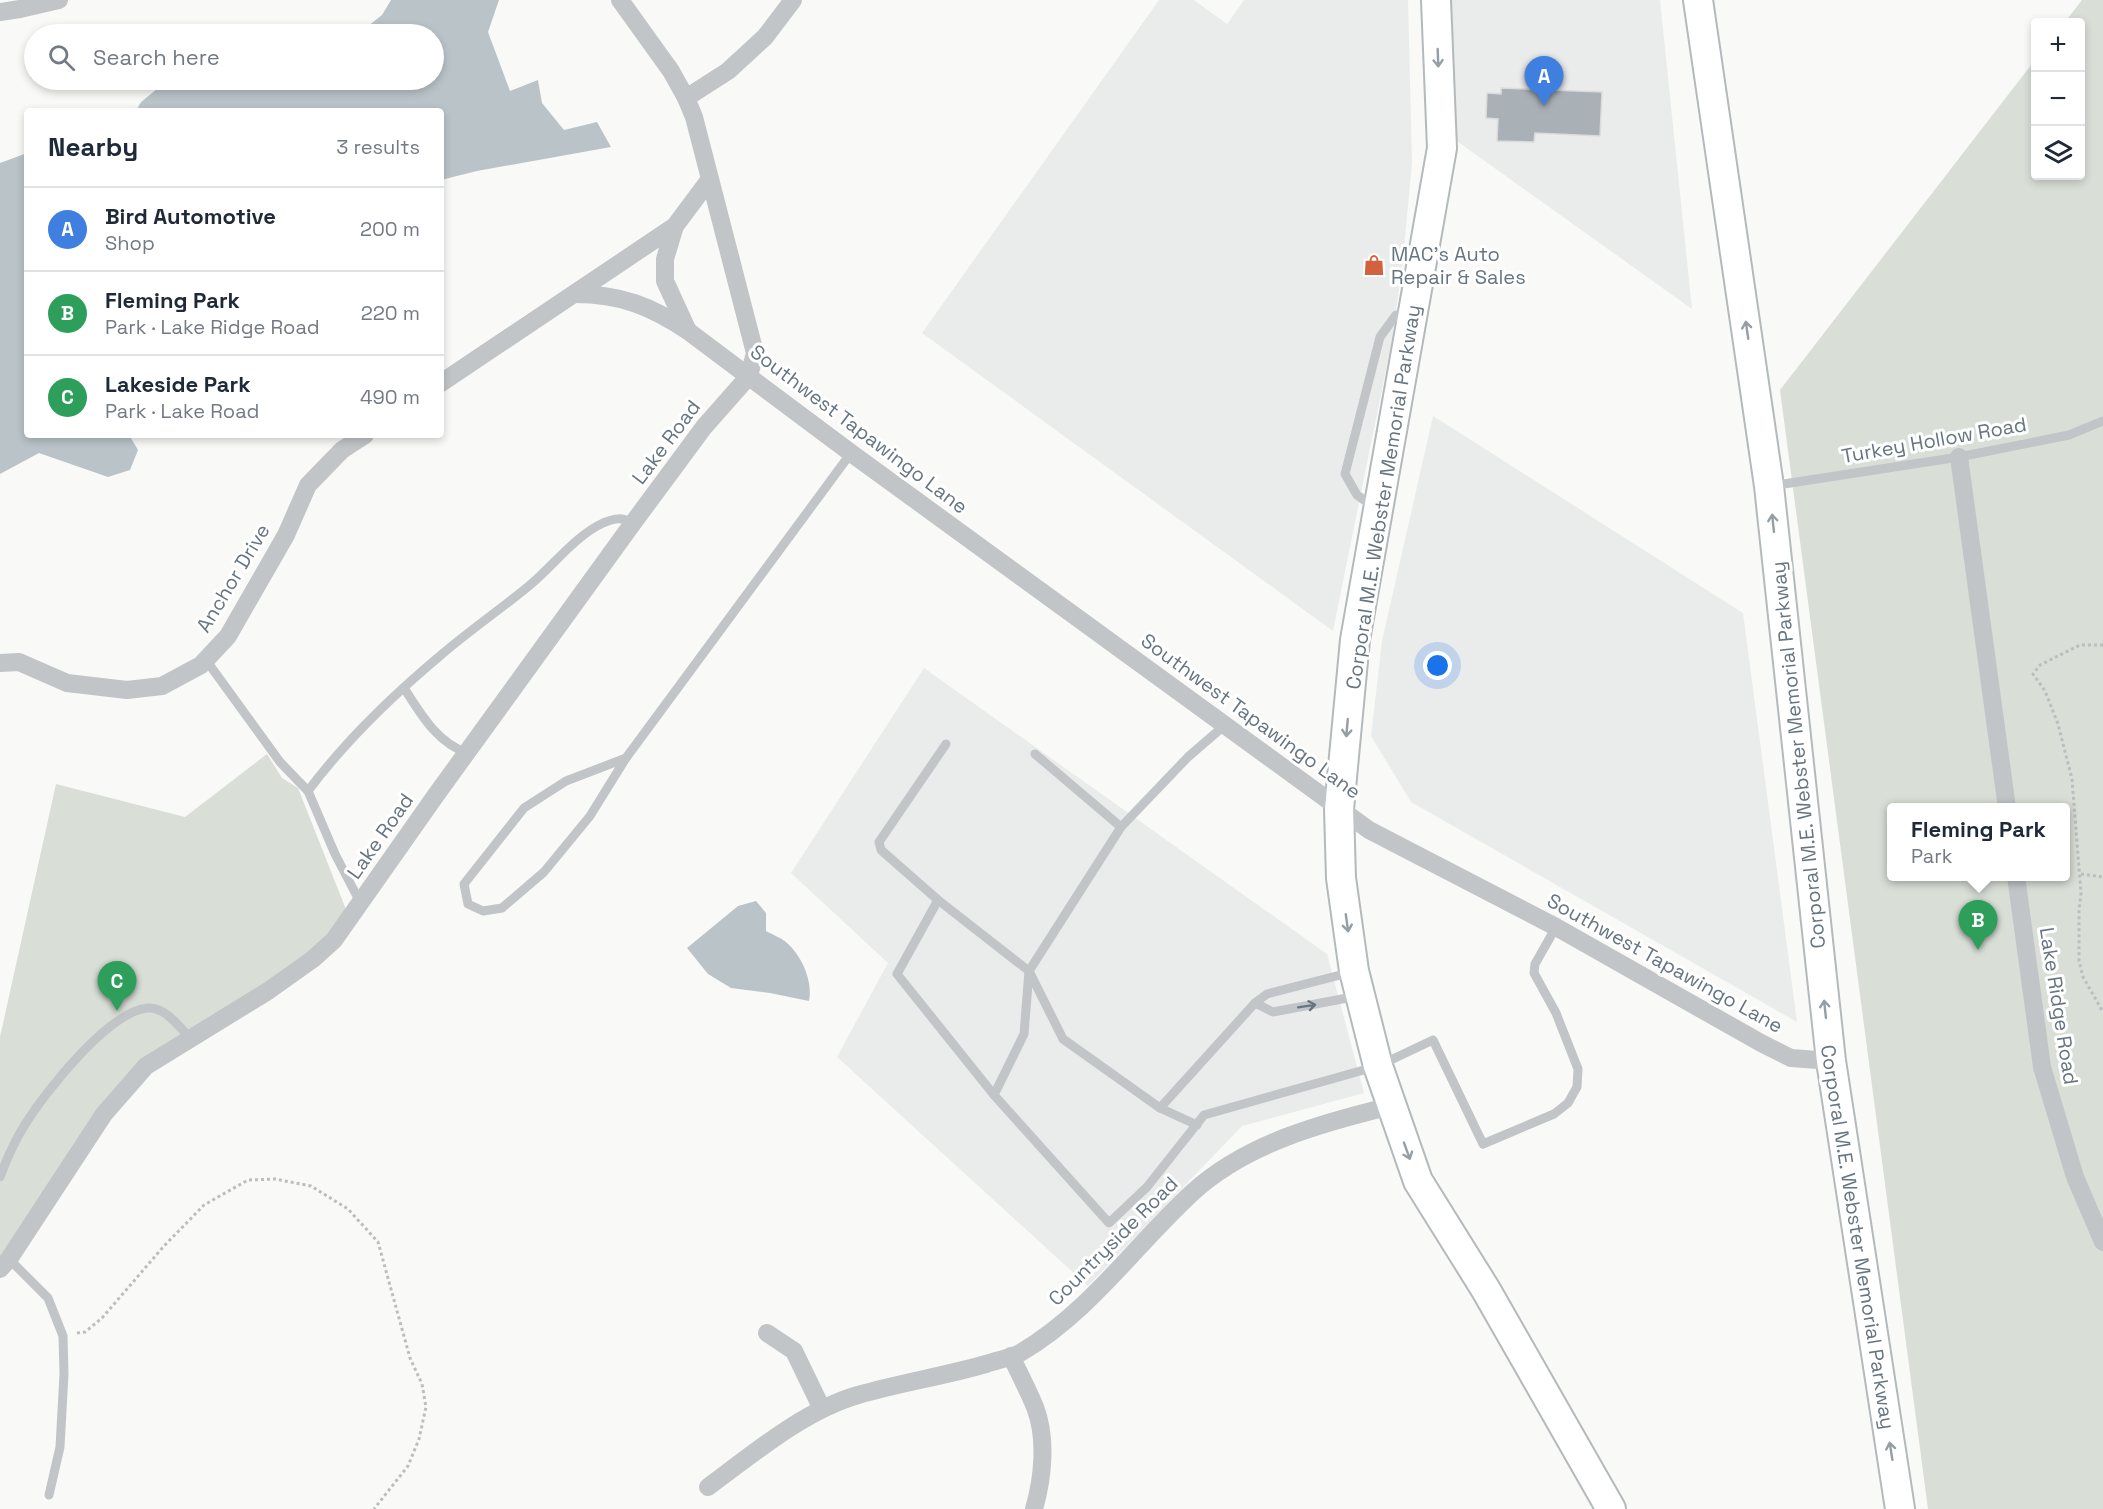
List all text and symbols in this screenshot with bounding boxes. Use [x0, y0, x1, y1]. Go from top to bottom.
map controls [2031, 18, 2085, 180]
button: + [2031, 18, 2085, 72]
search box [24, 24, 444, 90]
icon: search [45, 41, 78, 74]
text: Search here [93, 43, 220, 71]
one-way arrow [1433, 48, 1444, 68]
pin: A [1524, 57, 1564, 106]
button: − [2031, 72, 2085, 126]
button: layers [2031, 126, 2085, 180]
text: Nearby [48, 130, 138, 164]
text: 3 results [336, 134, 420, 160]
text: Bird Automotive [105, 202, 276, 230]
text: A [61, 216, 74, 242]
text: 200 m [360, 216, 420, 242]
text: Shop [105, 230, 155, 256]
place label: MAC's Auto Repair & Sales [1391, 241, 1526, 290]
shop icon: MAC's Auto Repair & Sales [1362, 253, 1386, 277]
text: Fleming Park [105, 286, 240, 314]
text: B [61, 300, 74, 326]
text: 220 m [361, 300, 420, 326]
street label: Corporal M.E. Webster Memorial Parkway [1340, 303, 1426, 691]
text: Park · Lake Ridge Road [105, 314, 320, 340]
one-way arrow [1741, 320, 1752, 340]
street label: Southwest Tapawingo Lane [745, 339, 973, 519]
text: Lakeside Park [105, 370, 251, 398]
text: C [61, 384, 74, 410]
text: 490 m [360, 384, 420, 410]
street label: Lake Road [626, 395, 706, 489]
text: Park · Lake Road [105, 398, 259, 424]
street label: Turkey Hollow Road [1840, 411, 2028, 469]
one-way arrow [1767, 513, 1778, 533]
street label: Anchor Drive [190, 519, 276, 637]
street label: Corporal M.E. Webster Memorial Parkway [1765, 560, 1831, 950]
street label: Southwest Tapawingo Lane [1136, 627, 1366, 805]
your location [1423, 651, 1452, 680]
one-way arrow [1341, 718, 1352, 738]
street label: Lake Road [341, 788, 419, 884]
popup [1887, 803, 2070, 881]
text: Fleming Park [1911, 815, 2046, 843]
text: Park [1911, 843, 1953, 869]
street label: Southwest Tapawingo Lane [1542, 887, 1788, 1039]
pin: B [1958, 900, 1998, 950]
one-way arrow [1342, 912, 1353, 932]
street label: Lake Ridge Road [2034, 925, 2084, 1087]
pin: C [98, 962, 136, 1011]
one-way arrow [1819, 1000, 1830, 1020]
one-way arrow [1297, 1001, 1317, 1012]
street label: Corporal M.E. Webster Memorial Parkway [1815, 1043, 1901, 1431]
one-way arrow [1403, 1141, 1414, 1160]
street label: Countryside Road [1043, 1171, 1183, 1311]
one-way arrow [1885, 1442, 1896, 1462]

